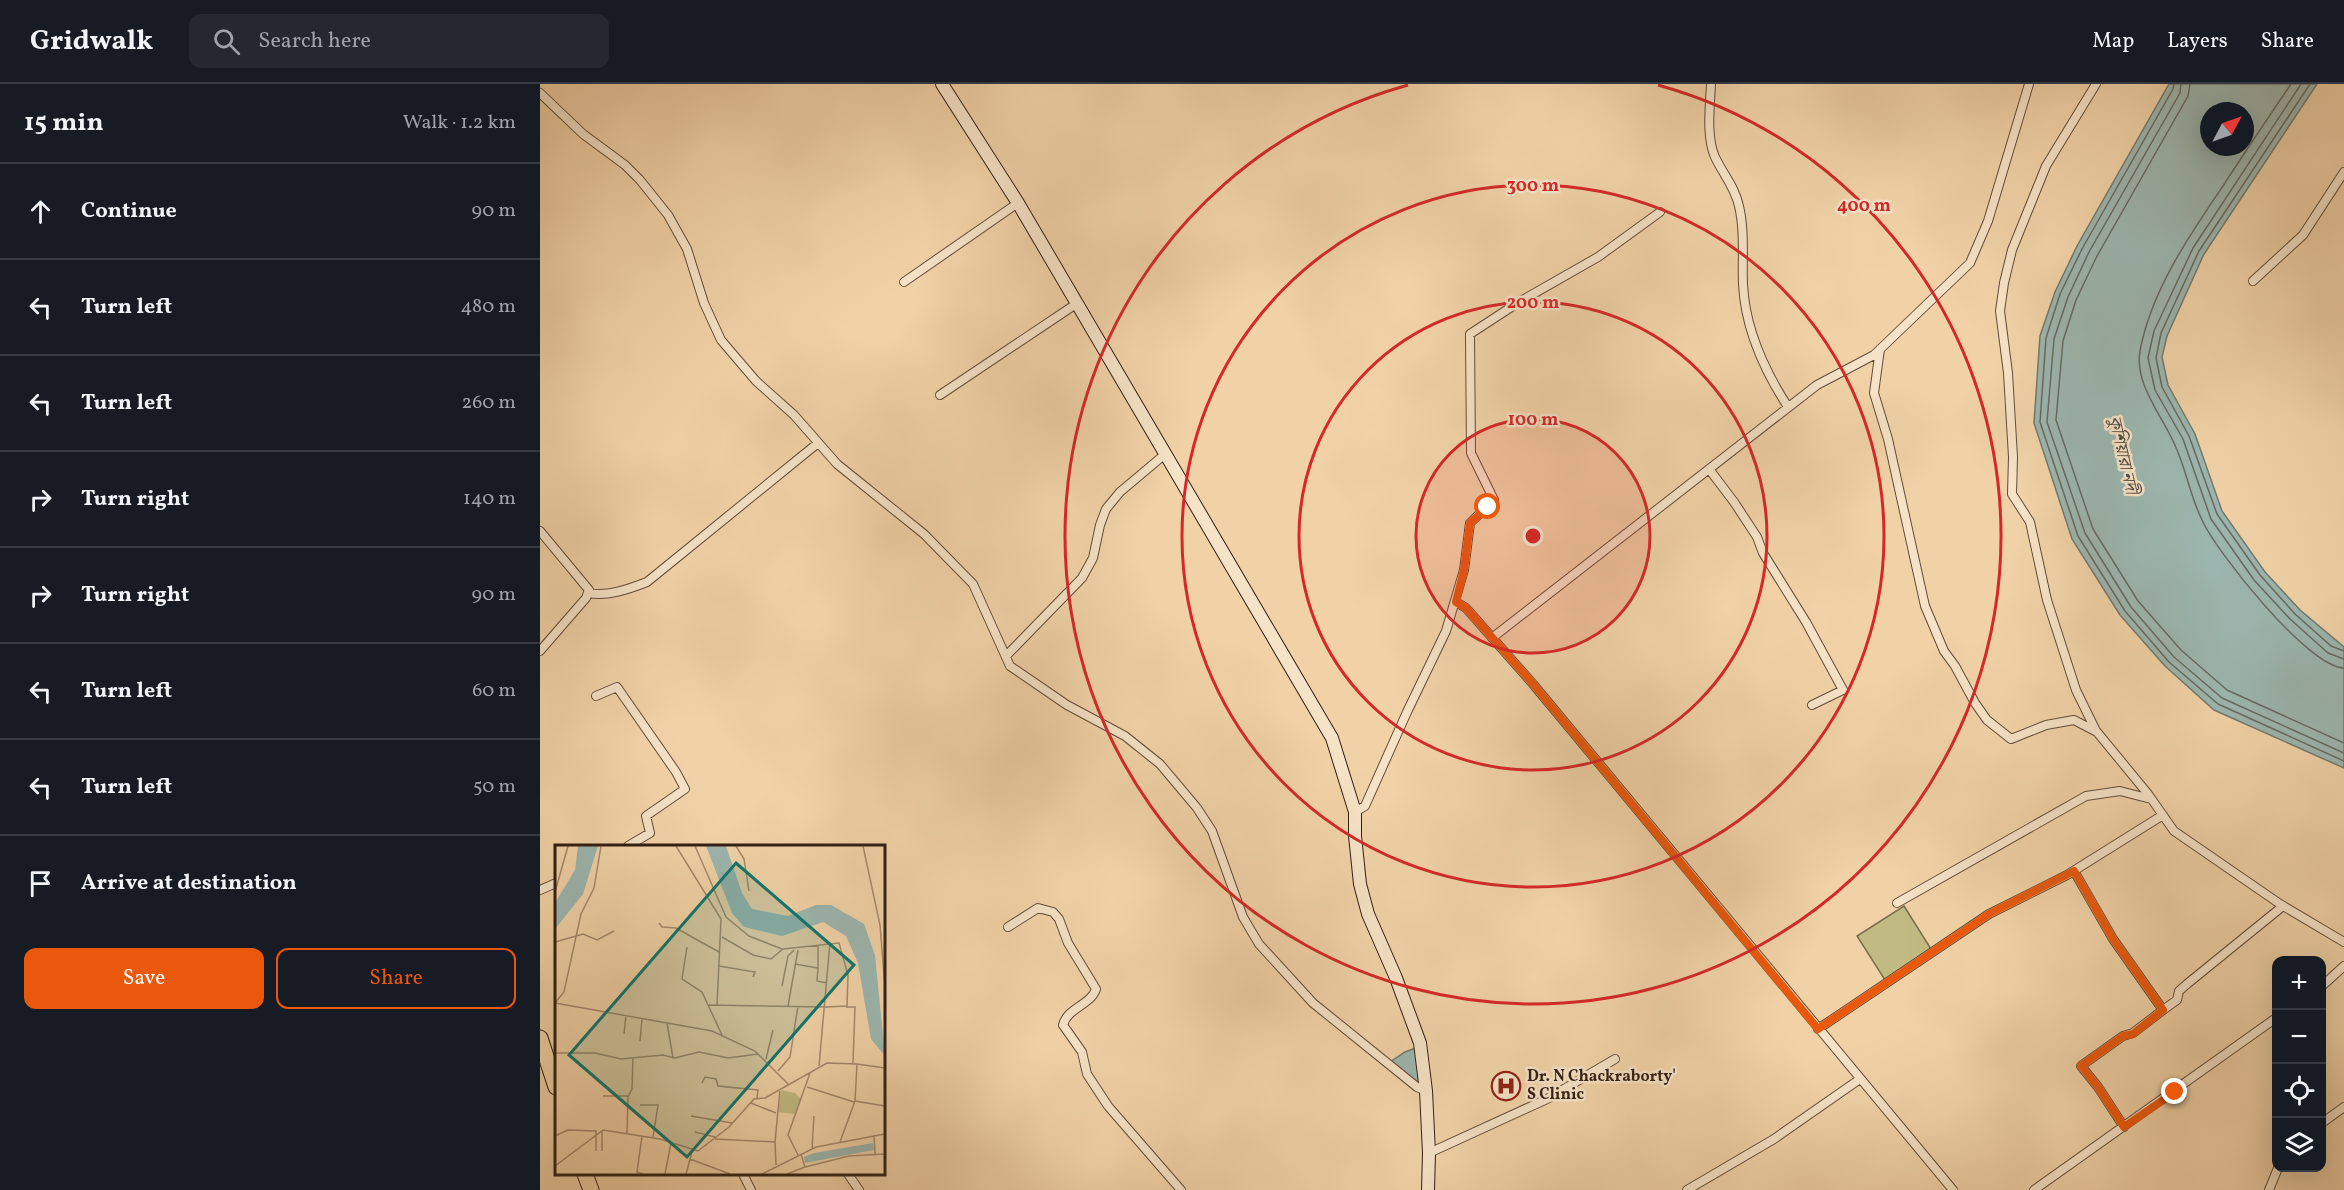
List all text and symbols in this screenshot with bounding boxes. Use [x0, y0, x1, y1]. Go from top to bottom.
search box [189, 14, 609, 68]
text: Gridwalk [30, 22, 153, 61]
icon: search [210, 25, 243, 58]
text: Search here [258, 26, 371, 57]
text: Map [2092, 27, 2134, 56]
text: Layers [2167, 27, 2228, 56]
text: Share [2261, 27, 2314, 56]
north arrow [2200, 102, 2254, 156]
text: 15 min [24, 105, 104, 141]
text: Walk · 1.2 km [403, 109, 516, 137]
text: 300 m [1507, 174, 1559, 199]
text: 400 m [1837, 194, 1891, 219]
icon: ahead [24, 195, 57, 228]
text: Continue [81, 196, 177, 227]
text: 90 m [472, 197, 516, 225]
icon: left [24, 291, 57, 324]
text: 200 m [1507, 291, 1559, 316]
text: Turn left [81, 292, 172, 323]
text: 480 m [461, 293, 516, 321]
icon: left [24, 387, 57, 420]
text: Turn left [81, 388, 172, 419]
text: 260 m [461, 389, 516, 417]
text: 100 m [1508, 408, 1558, 433]
water label: কুশিয়ারা নদী [2101, 414, 2144, 499]
icon: right [24, 483, 57, 516]
text: Turn right [81, 484, 189, 515]
text: 140 m [463, 485, 516, 513]
route start [1474, 493, 1500, 519]
centre of rings [1523, 526, 1543, 546]
icon: right [24, 579, 57, 612]
text: Turn right [81, 580, 189, 611]
text: 90 m [472, 581, 516, 609]
icon: left [24, 675, 57, 708]
text: Turn left [81, 676, 172, 707]
text: 60 m [472, 677, 516, 705]
icon: left [24, 771, 57, 804]
text: Turn left [81, 772, 172, 803]
text: 50 m [473, 773, 516, 801]
inset map [555, 845, 885, 1175]
icon: arrive [24, 867, 57, 900]
text: Arrive at destination [81, 868, 297, 899]
button: Save [24, 948, 264, 1009]
button: Share [276, 948, 516, 1009]
map controls [2272, 956, 2326, 1172]
button: + [2272, 956, 2326, 1010]
button: − [2272, 1010, 2326, 1064]
button: locate [2272, 1064, 2326, 1118]
place label: Dr. N Chackraborty' S Clinic [1527, 1066, 1676, 1106]
hospital icon: Dr. N Chackraborty' S Clinic [1490, 1070, 1522, 1102]
route end [2161, 1078, 2187, 1104]
button: layers [2272, 1118, 2326, 1172]

